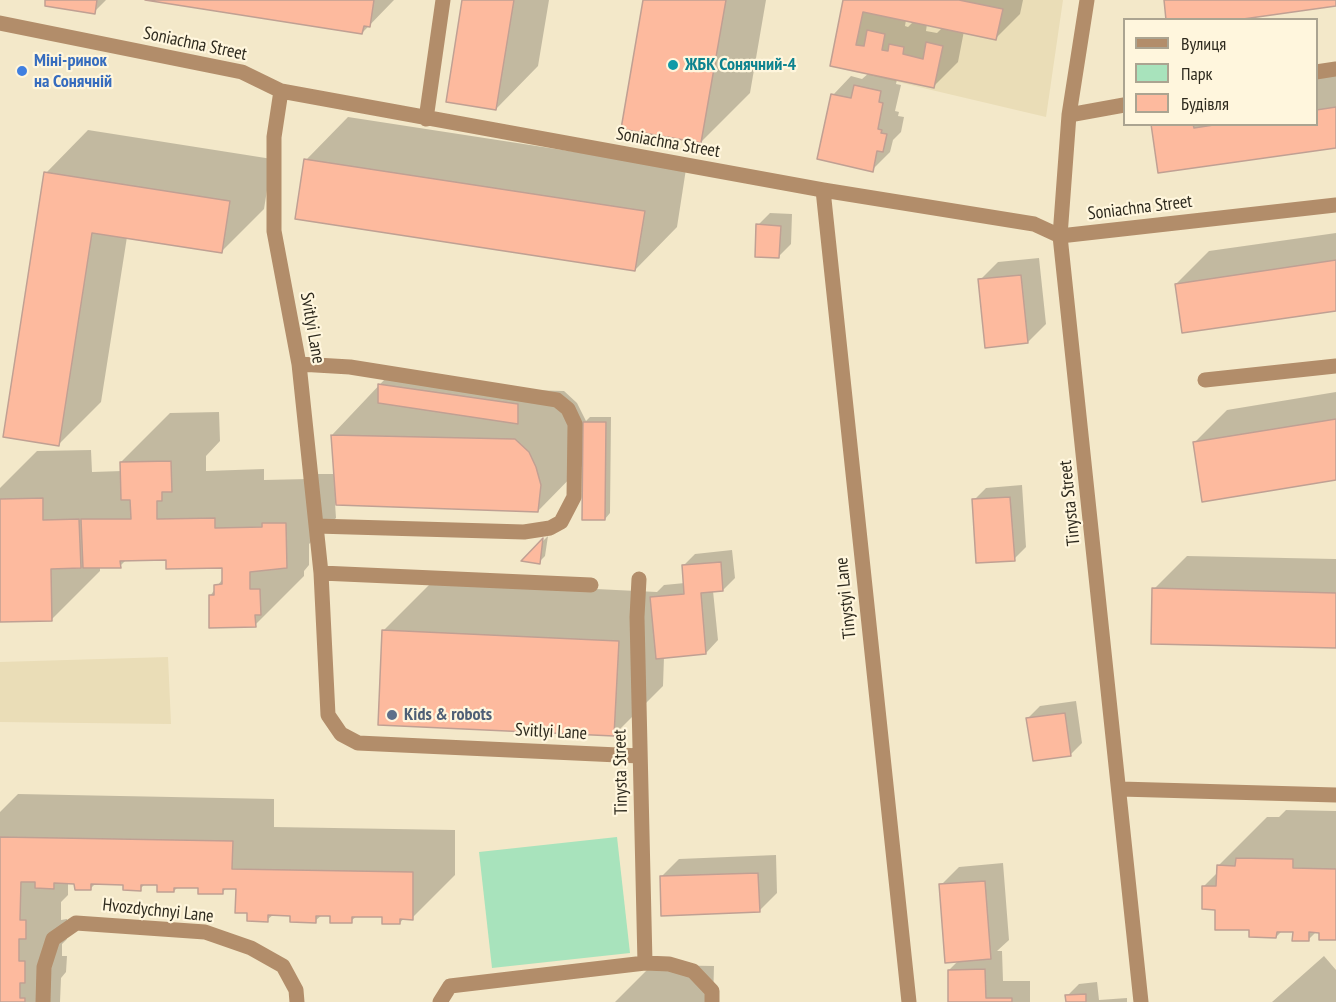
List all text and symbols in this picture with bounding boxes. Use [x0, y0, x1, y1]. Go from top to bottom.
legend [1123, 18, 1318, 126]
street label: Soniachna Street [141, 23, 249, 65]
text: Вулиця [1181, 32, 1226, 55]
place label: Міні-ринок на Сонячній [34, 50, 112, 92]
place label: ЖБК Сонячний-4 [685, 54, 796, 76]
marker: ЖБК Сонячний-4 [666, 58, 680, 72]
text: Парк [1181, 62, 1212, 85]
marker: Міні-ринок на Сонячній [15, 64, 29, 78]
text: Будівля [1181, 92, 1229, 115]
street label: Soniachna Street [614, 123, 722, 163]
street label: Soniachna Street [1087, 191, 1193, 225]
street label: Svitlyi Lane [295, 291, 329, 365]
street label: Tinysta Street [1055, 459, 1085, 547]
street label: Tinystyi Lane [831, 556, 861, 640]
place label: Kids & robots [404, 704, 492, 726]
marker: Kids & robots [385, 708, 399, 722]
street label: Svitlyi Lane [514, 719, 588, 745]
street label: Tinysta Street [609, 729, 633, 815]
street label: Hvozdychnyi Lane [101, 894, 215, 928]

